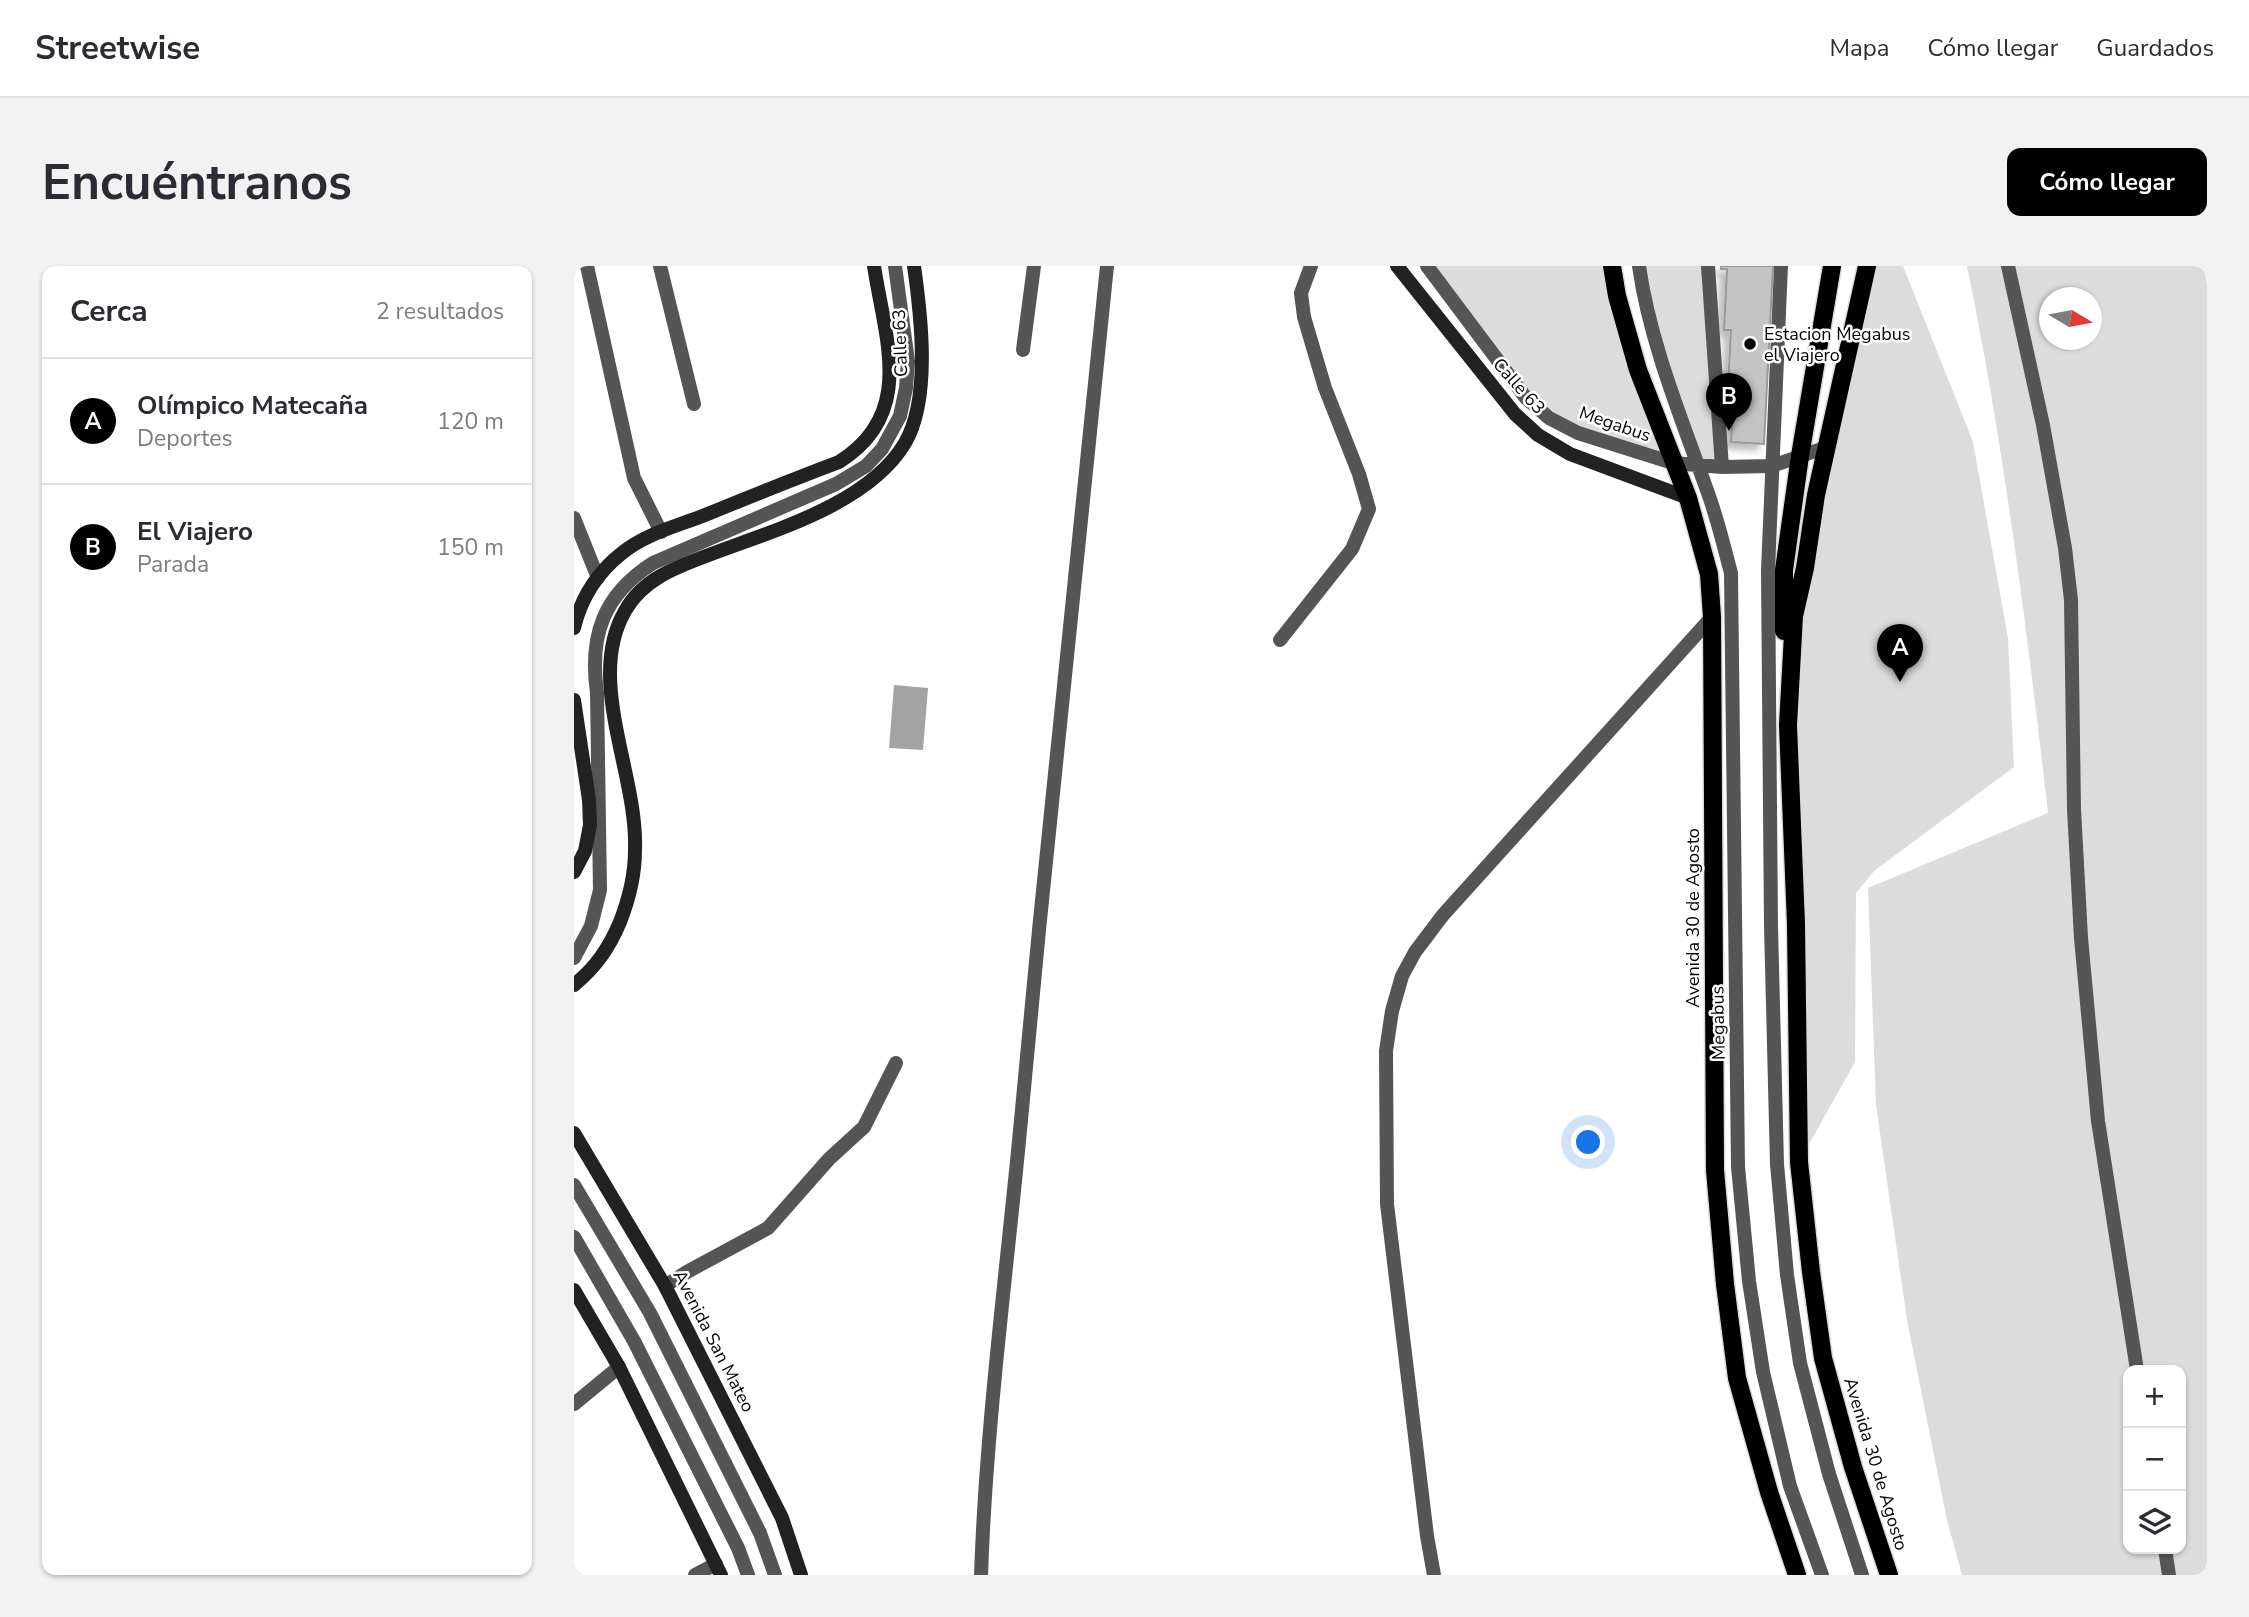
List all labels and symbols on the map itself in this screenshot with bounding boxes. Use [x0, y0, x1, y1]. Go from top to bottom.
north arrow [2039, 287, 2102, 350]
street label: Calle 63 [887, 309, 913, 377]
place label: Estacion Megabus el Viajero [1764, 322, 1910, 367]
marker: Estacion Megabus el Viajero [1742, 336, 1758, 352]
street label: Calle 63 [1487, 353, 1551, 419]
pin: B [1706, 373, 1752, 431]
street label: Megabus [1576, 401, 1654, 447]
pin: A [1877, 624, 1923, 682]
street label: Avenida 30 de Agosto [1681, 828, 1705, 1008]
street label: Megabus [1705, 986, 1731, 1060]
your location [1571, 1125, 1605, 1159]
street label: Avenida San Mateo [668, 1266, 760, 1416]
street label: Avenida 30 de Agosto [1838, 1375, 1914, 1553]

